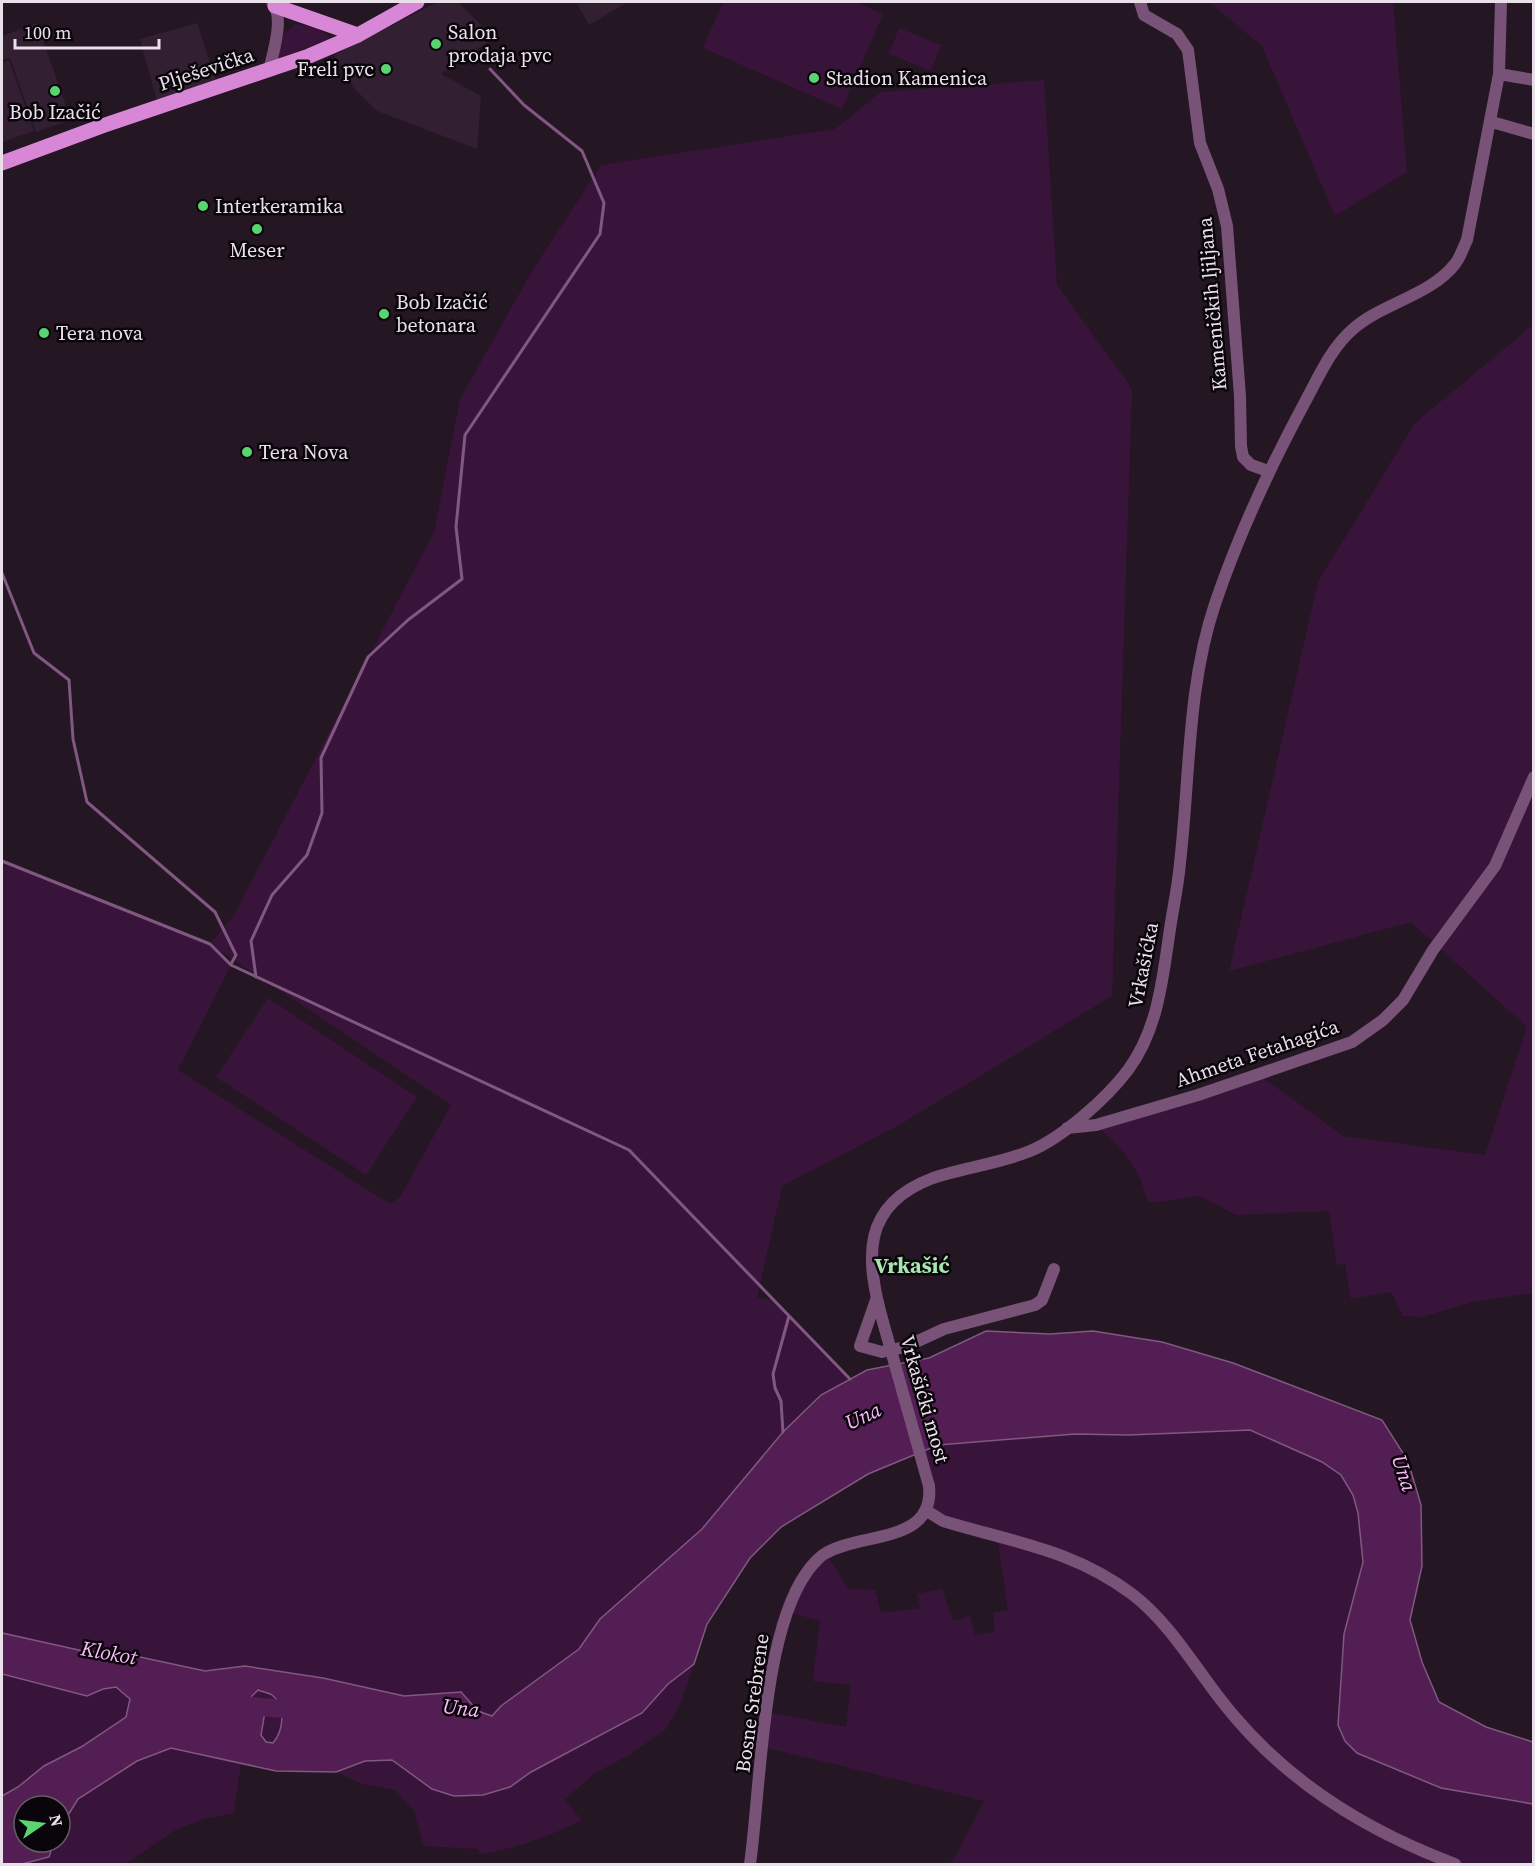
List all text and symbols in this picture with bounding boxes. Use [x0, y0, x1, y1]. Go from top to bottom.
scale bar [15, 12, 159, 50]
place label: Salon prodaja pvc [448, 18, 552, 69]
text: 100 m [24, 20, 71, 45]
marker: Salon prodaja pvc [429, 37, 443, 51]
street label: Plješevička [155, 40, 258, 98]
place label: Freli pvc [297, 55, 374, 83]
marker: Freli pvc [379, 62, 393, 76]
place label: Stadion Kamenica [826, 64, 988, 92]
marker: Stadion Kamenica [807, 71, 821, 85]
marker: Bob Izačić [48, 84, 62, 98]
place label: Bob Izačić [9, 98, 101, 126]
place label: Interkeramika [215, 192, 344, 220]
marker: Interkeramika [196, 199, 210, 213]
street label: Kameničkih ljiljana [1190, 215, 1234, 392]
marker: Meser [250, 222, 264, 236]
place label: Meser [229, 236, 285, 264]
place label: Bob Izačić betonara [396, 288, 488, 339]
marker: Bob Izačić betonara [377, 307, 391, 321]
place label: Tera nova [56, 319, 144, 347]
marker: Tera nova [37, 326, 51, 340]
place label: Tera Nova [259, 438, 349, 466]
marker: Tera Nova [240, 445, 254, 459]
street label: Vrkašićka [1121, 919, 1165, 1010]
street label: Ahmeta Fetahagića [1172, 1012, 1343, 1094]
district label: Vrkašić [874, 1250, 950, 1280]
street label: Vrkašićki most [893, 1332, 957, 1467]
water label: Una [840, 1395, 886, 1437]
water label: Una [1385, 1451, 1424, 1495]
street label: Bosne Srebrene [728, 1632, 776, 1774]
water label: Klokot [78, 1633, 141, 1672]
water label: Una [441, 1691, 481, 1724]
north arrow [12, 1794, 72, 1854]
text: N [44, 1812, 69, 1829]

